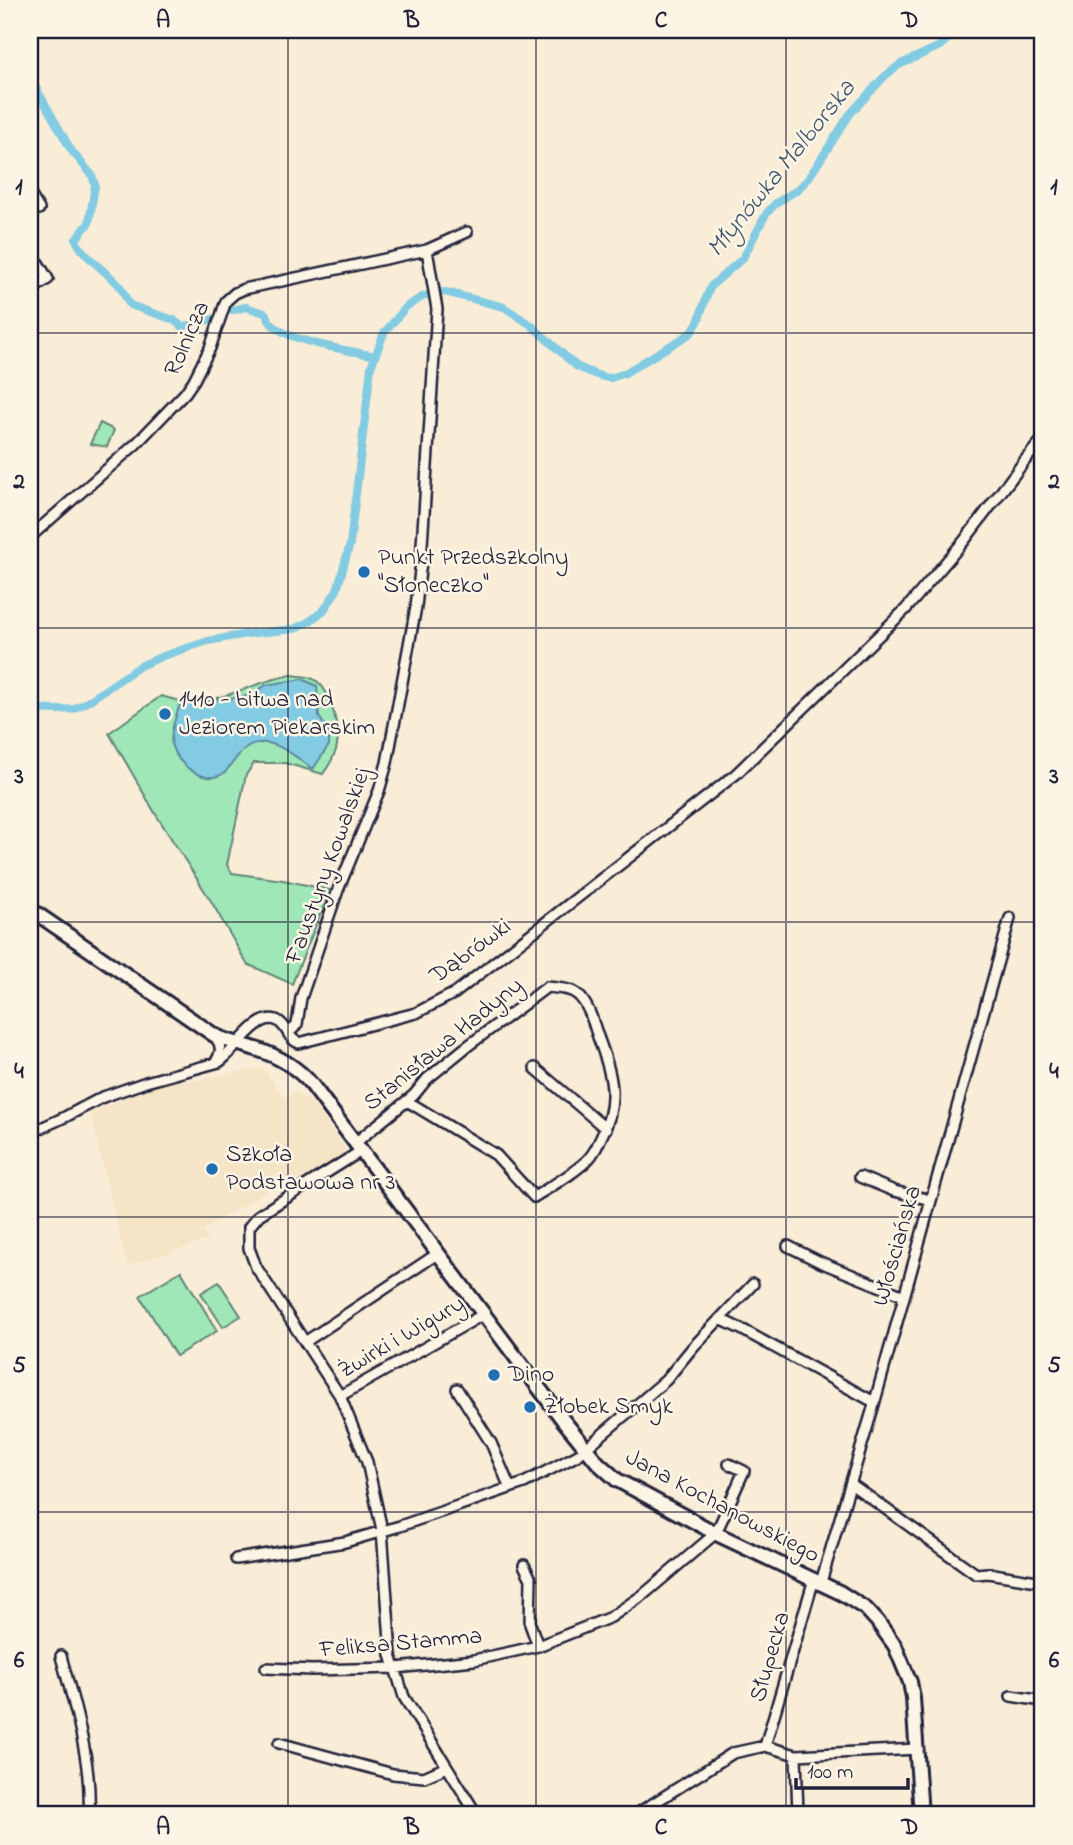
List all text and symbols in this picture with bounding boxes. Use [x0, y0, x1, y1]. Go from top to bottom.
text: A [156, 5, 170, 38]
text: B [403, 5, 420, 38]
text: C [655, 5, 668, 38]
text: D [901, 5, 918, 38]
water label: Młynówka Malborska [698, 71, 866, 266]
text: 1 [15, 172, 23, 205]
text: 1 [1050, 172, 1058, 205]
street label: Rolnicza [156, 296, 220, 382]
text: 2 [12, 466, 25, 499]
text: 2 [1047, 466, 1060, 499]
place label: Punkt Przedszkolny "Słoneczko" [378, 541, 568, 604]
marker: Punkt Przedszkolny "Słoneczko" [356, 564, 372, 580]
place label: 1410 - bitwa nad Jeziorem Piekarskim [179, 683, 375, 746]
marker: 1410 - bitwa nad Jeziorem Piekarskim [157, 706, 173, 722]
text: 3 [13, 761, 24, 794]
text: 3 [1048, 761, 1059, 794]
street label: Faustyny Kowalskiej [277, 762, 382, 970]
street label: Dąbrówki [422, 910, 519, 994]
street label: Stanisława Hadyny [357, 969, 532, 1121]
text: 4 [14, 1056, 24, 1089]
text: 4 [1049, 1056, 1059, 1089]
place label: Szkoła Podstawowa nr 3 [226, 1138, 396, 1201]
marker: Szkoła Podstawowa nr 3 [204, 1161, 220, 1177]
street label: Włościańska [864, 1181, 932, 1311]
street label: Żwirki i Wigury [332, 1287, 473, 1389]
text: 5 [12, 1350, 26, 1383]
text: 5 [1047, 1350, 1061, 1383]
place label: Dino [507, 1358, 554, 1393]
marker: Dino [486, 1367, 502, 1383]
place label: Żłobek Smyk [544, 1390, 673, 1426]
marker: Żłobek Smyk [522, 1399, 538, 1415]
street label: Jana Kochanowskiego [619, 1441, 825, 1573]
street label: Słupecka [741, 1608, 801, 1706]
street label: Feliksa Stamma [317, 1619, 484, 1669]
text: 6 [14, 1645, 25, 1678]
text: 6 [1049, 1645, 1060, 1678]
scale bar [796, 1747, 908, 1791]
text: 100 m [807, 1758, 853, 1788]
text: A [156, 1812, 170, 1845]
text: B [403, 1812, 420, 1845]
text: C [655, 1812, 668, 1845]
text: D [901, 1812, 918, 1845]

